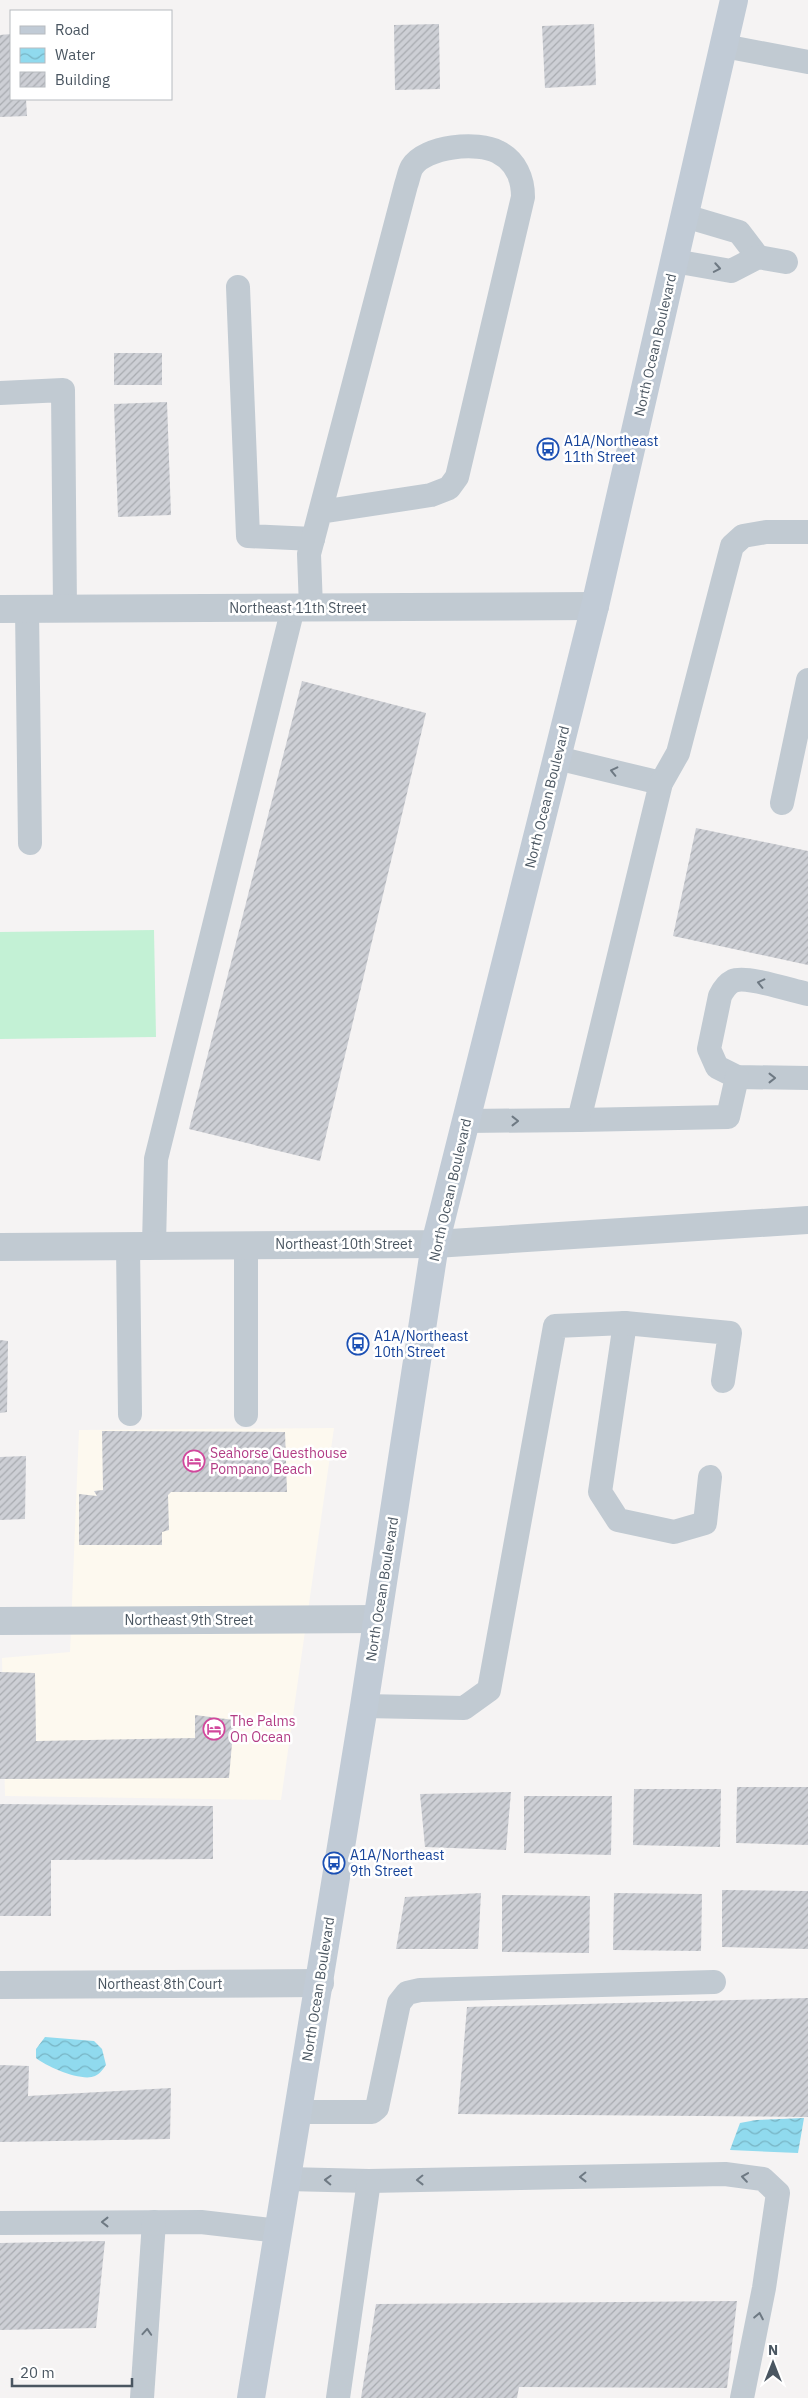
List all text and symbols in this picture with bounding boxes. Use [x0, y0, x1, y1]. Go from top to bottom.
legend [10, 10, 172, 100]
text: Road [55, 20, 90, 39]
text: Water [55, 45, 96, 64]
text: Building [55, 70, 110, 89]
one-way arrow [713, 263, 722, 273]
street label: North Ocean Boulevard [630, 272, 680, 418]
place label: A1A/Northeast 11th Street [564, 432, 658, 466]
bus stop icon: A1A/Northeast 11th Street [536, 437, 560, 461]
street label: Northeast 11th Street [229, 599, 367, 617]
street label: North Ocean Boulevard [521, 724, 573, 870]
one-way arrow [609, 766, 618, 777]
one-way arrow [756, 978, 765, 989]
one-way arrow [769, 1072, 777, 1083]
one-way arrow [511, 1116, 519, 1126]
street label: North Ocean Boulevard [425, 1117, 475, 1263]
street label: Northeast 10th Street [275, 1235, 413, 1253]
place label: A1A/Northeast 10th Street [374, 1327, 468, 1361]
bus stop icon: A1A/Northeast 10th Street [346, 1332, 370, 1356]
place label: Seahorse Guesthouse Pompano Beach [210, 1444, 348, 1478]
hotel icon: Seahorse Guesthouse Pompano Beach [182, 1449, 206, 1473]
street label: North Ocean Boulevard [362, 1515, 402, 1663]
street label: Northeast 9th Street [125, 1611, 254, 1629]
place label: The Palms On Ocean [230, 1712, 296, 1746]
hotel icon: The Palms On Ocean [202, 1717, 226, 1741]
place label: A1A/Northeast 9th Street [350, 1846, 444, 1880]
bus stop icon: A1A/Northeast 9th Street [322, 1851, 346, 1875]
street label: North Ocean Boulevard [298, 1915, 338, 2063]
street label: Northeast 8th Court [97, 1975, 223, 1993]
one-way arrow [578, 2172, 586, 2182]
one-way arrow [741, 2172, 749, 2182]
one-way arrow [324, 2175, 332, 2185]
one-way arrow [416, 2175, 424, 2185]
one-way arrow [101, 2217, 108, 2227]
one-way arrow [753, 2311, 763, 2320]
one-way arrow [141, 2328, 152, 2336]
north arrow [748, 2338, 798, 2388]
text: N [768, 2341, 778, 2359]
scale bar [12, 2356, 132, 2388]
text: 20 m [20, 2363, 55, 2382]

